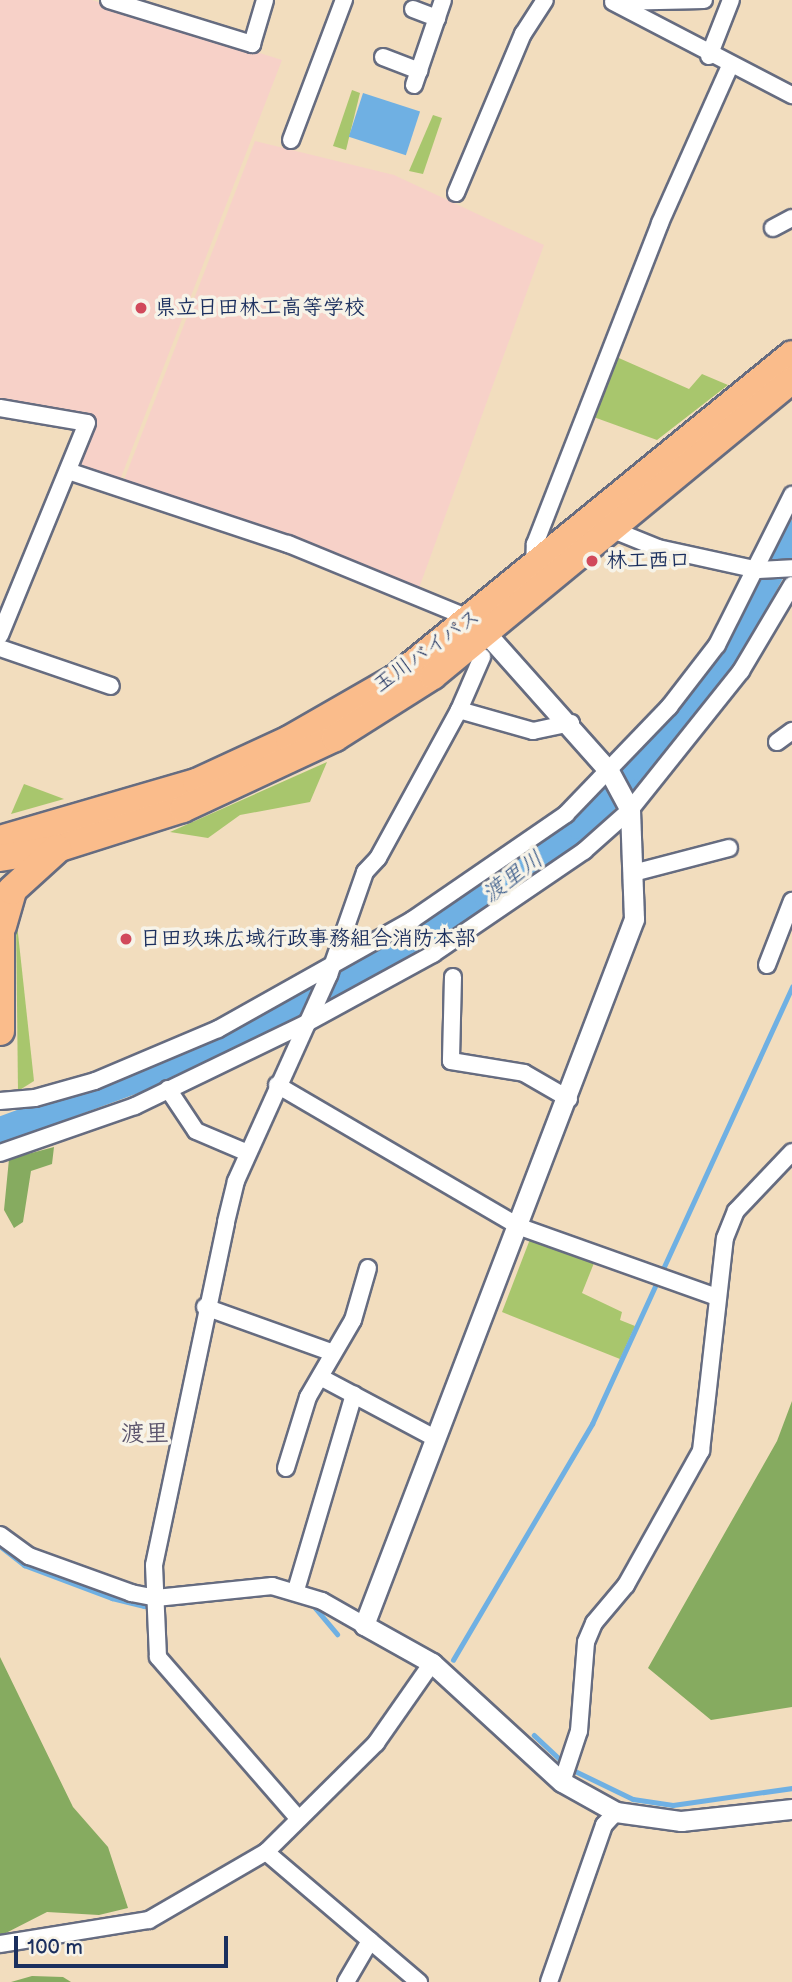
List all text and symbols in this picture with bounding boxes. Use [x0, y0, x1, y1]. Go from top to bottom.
place label: 県立日田林工高等学校 [155, 295, 365, 321]
marker: 県立日田林工高等学校 [133, 300, 149, 316]
place label: 林工西口 [606, 548, 690, 574]
marker: 林工西口 [584, 553, 600, 569]
street label: 玉川バイパス [369, 604, 485, 698]
water label: 渡里川 [477, 845, 549, 909]
place label: 日田玖珠広域行政事務組合消防本部 [140, 926, 476, 952]
marker: 日田玖珠広域行政事務組合消防本部 [118, 931, 134, 947]
district label: 渡里 [121, 1420, 169, 1448]
scale bar [18, 1923, 231, 1967]
text: 100 m [27, 1935, 83, 1960]

